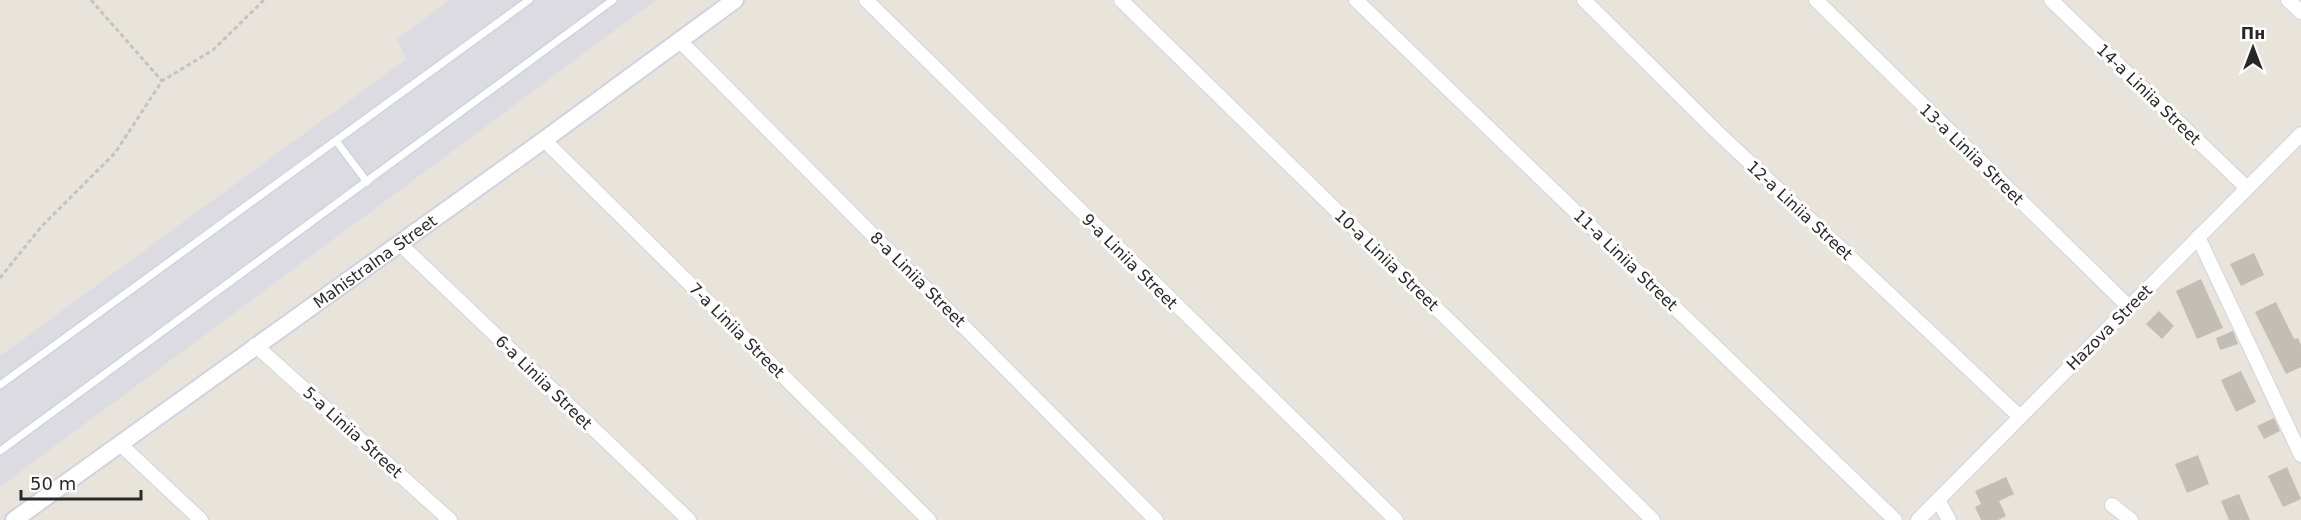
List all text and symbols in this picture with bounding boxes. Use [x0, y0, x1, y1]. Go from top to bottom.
north arrow [2223, 18, 2283, 78]
text: Пн [2241, 24, 2265, 43]
street label: 14-a Liniia Street [2093, 40, 2204, 149]
street label: 13-a Liniia Street [1916, 100, 2027, 209]
street label: 12-a Liniia Street [1743, 157, 1856, 264]
street label: 10-a Liniia Street [1331, 206, 1442, 315]
street label: 11-a Liniia Street [1570, 206, 1681, 315]
street label: 9-a Liniia Street [1078, 210, 1181, 313]
street label: Mahistralna Street [310, 211, 441, 312]
street label: 8-a Liniia Street [866, 228, 969, 331]
street label: 7-a Liniia Street [685, 279, 788, 382]
street label: Hazova Street [2063, 281, 2156, 374]
street label: 6-a Liniia Street [491, 332, 596, 433]
street label: 5-a Liniia Street [299, 383, 406, 482]
scale bar [21, 463, 141, 501]
text: 50 m [30, 473, 76, 494]

